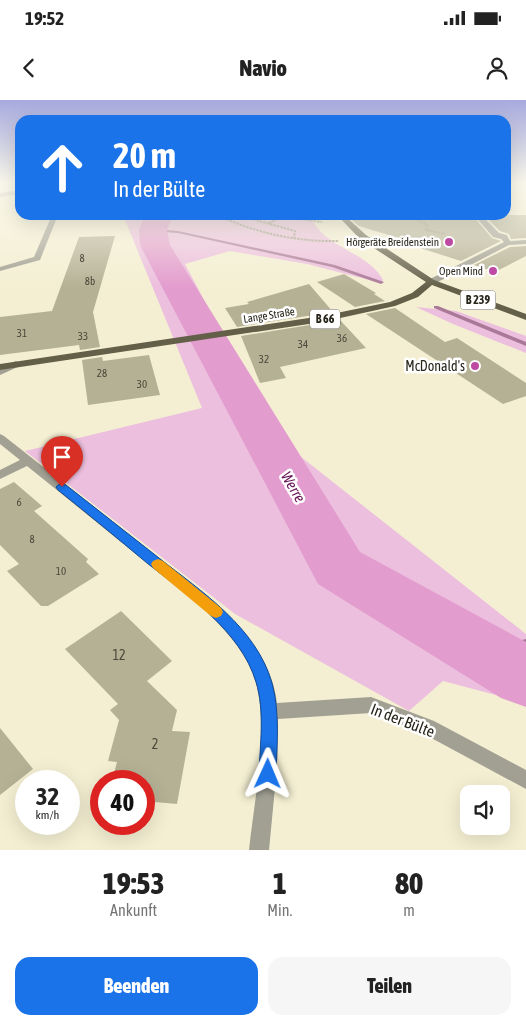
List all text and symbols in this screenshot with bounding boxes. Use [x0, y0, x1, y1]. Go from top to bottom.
text: 19:52 [25, 7, 64, 29]
icon: back [15, 54, 43, 82]
icon: person [483, 54, 511, 82]
text: Navio [239, 55, 287, 81]
icon: ahead [30, 135, 95, 200]
text: 20 m [113, 135, 176, 175]
text: In der Bülte [113, 176, 205, 202]
place label: Hörgeräte Breidenstein [346, 236, 439, 248]
marker: Hörgeräte Breidenstein [443, 236, 455, 248]
house number: 8 [79, 252, 85, 264]
place label: Open Mind [439, 265, 483, 277]
marker: Open Mind [487, 265, 499, 277]
house number: 8b [85, 275, 95, 287]
road number: B 239 [460, 290, 496, 310]
street label: Lange Straße [242, 305, 296, 325]
road number: B 66 [310, 310, 340, 328]
house number: 31 [17, 327, 27, 339]
house number: 33 [78, 330, 88, 342]
house number: 36 [337, 332, 347, 344]
house number: 34 [298, 338, 308, 350]
house number: 32 [259, 353, 269, 365]
place label: McDonald's [405, 358, 465, 374]
marker: McDonald's [469, 360, 481, 372]
house number: 28 [97, 367, 107, 379]
house number: 30 [137, 378, 147, 390]
pin [41, 436, 83, 487]
icon: arrive [48, 443, 76, 471]
water label: Werre [278, 468, 309, 505]
house number: 6 [16, 496, 22, 508]
house number: 8 [29, 533, 35, 545]
house number: 10 [56, 565, 66, 577]
house number: 12 [112, 647, 126, 663]
street label: In der Bülte [368, 700, 438, 740]
house number: 2 [152, 736, 158, 752]
position arrow [241, 747, 293, 799]
speed limit sign: 40 [90, 770, 155, 835]
text: 32 [36, 782, 59, 810]
map controls [460, 785, 510, 835]
button: sound [460, 785, 510, 835]
text: km/h [36, 808, 59, 822]
text: 19:53 [103, 866, 165, 900]
text: 1 [273, 866, 287, 900]
text: 80 [395, 866, 423, 900]
text: Ankunft [110, 901, 157, 919]
text: Min. [267, 901, 292, 919]
text: m [403, 901, 415, 919]
button: Beenden [15, 957, 258, 1015]
button: Teilen [268, 957, 511, 1015]

